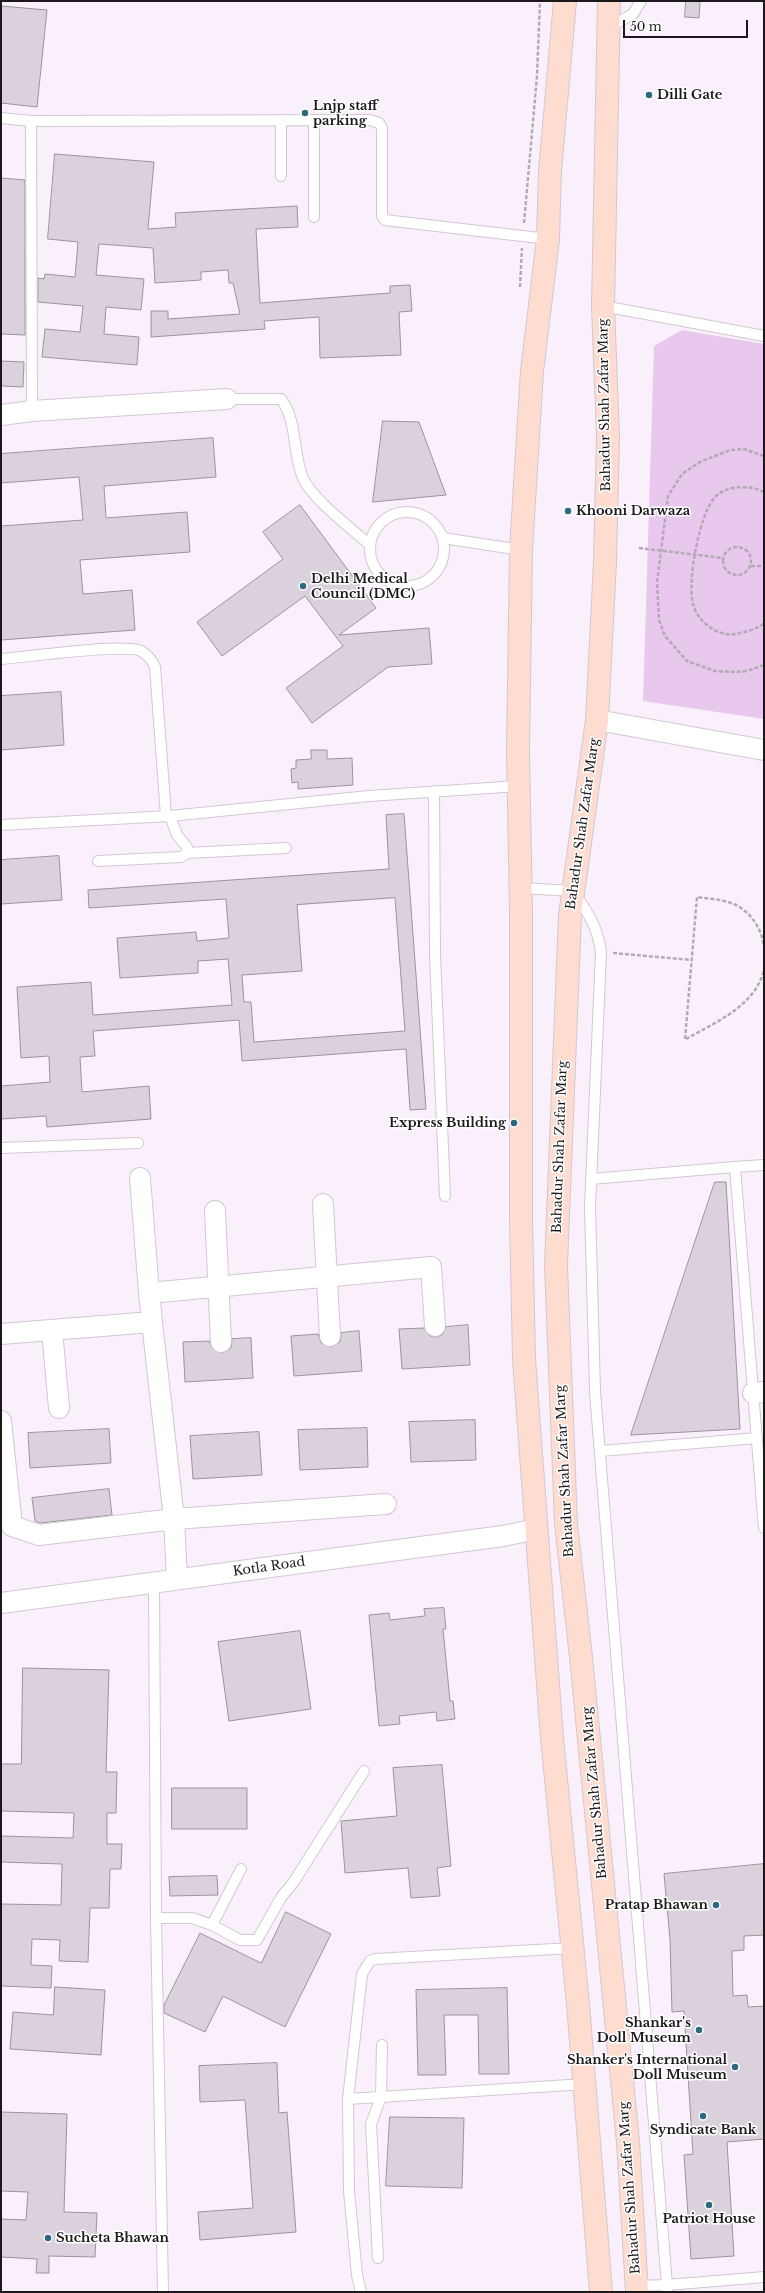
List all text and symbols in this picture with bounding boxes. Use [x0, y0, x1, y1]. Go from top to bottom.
scale bar [625, 12, 750, 38]
text: 50 m [630, 19, 662, 34]
place label: Dilli Gate [657, 87, 722, 103]
marker: Dilli Gate [644, 90, 654, 100]
place label: Lnjp staff parking [313, 98, 378, 129]
marker: Lnjp staff parking [300, 108, 310, 118]
street label: Bahadur Shah Zafar Marg [596, 318, 614, 492]
place label: Khooni Darwaza [576, 503, 690, 519]
marker: Khooni Darwaza [563, 506, 573, 516]
place label: Delhi Medical Council (DMC) [311, 571, 415, 602]
marker: Delhi Medical Council (DMC) [298, 581, 308, 591]
street label: Bahadur Shah Zafar Marg [563, 737, 603, 911]
street label: Bahadur Shah Zafar Marg [549, 1060, 571, 1234]
place label: Express Building [389, 1115, 506, 1131]
marker: Express Building [509, 1118, 519, 1128]
street label: Bahadur Shah Zafar Marg [553, 1384, 577, 1558]
street label: Kotla Road [232, 1554, 306, 1580]
street label: Bahadur Shah Zafar Marg [580, 1706, 610, 1880]
place label: Pratap Bhawan [605, 1897, 708, 1913]
marker: Pratap Bhawan [711, 1900, 721, 1910]
place label: Shankar's Doll Museum [597, 2015, 691, 2046]
marker: Shankar's Doll Museum [694, 2025, 704, 2035]
place label: Shanker's International Doll Museum [567, 2052, 727, 2083]
marker: Shanker's International Doll Museum [730, 2062, 740, 2072]
street label: Bahadur Shah Zafar Marg [616, 2101, 644, 2275]
marker: Syndicate Bank [698, 2111, 708, 2121]
place label: Syndicate Bank [650, 2122, 756, 2138]
marker: Patriot House [704, 2200, 714, 2210]
place label: Patriot House [662, 2211, 756, 2227]
place label: Sucheta Bhawan [56, 2230, 169, 2246]
marker: Sucheta Bhawan [43, 2233, 53, 2243]

